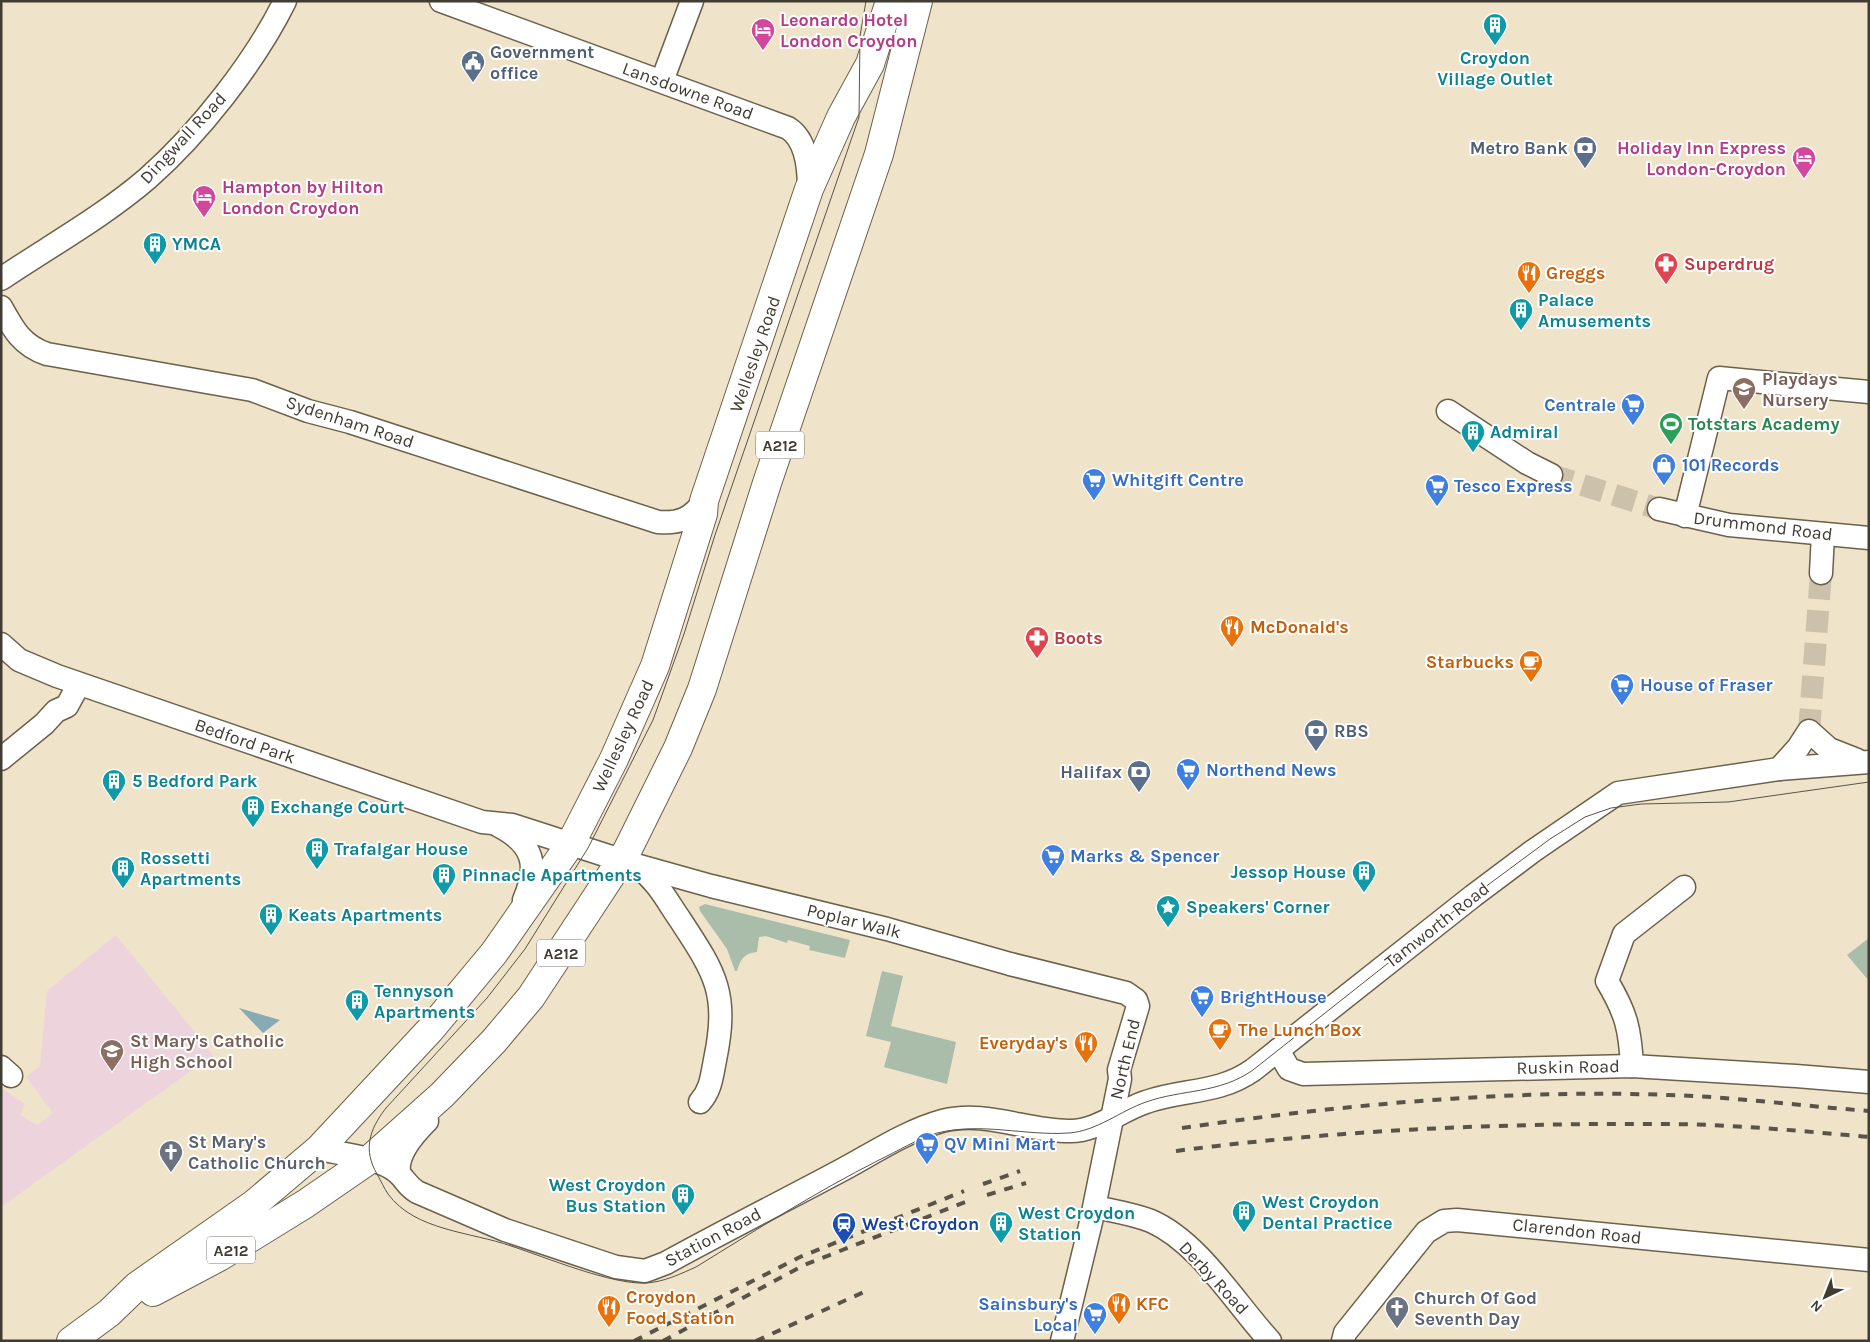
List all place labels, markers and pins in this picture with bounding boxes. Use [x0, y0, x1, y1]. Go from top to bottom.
place label: Leonardo Hotel London Croydon [780, 9, 917, 52]
building icon: Croydon Village Outlet [1482, 12, 1508, 46]
hotel icon: Leonardo Hotel London Croydon [750, 17, 776, 51]
place label: Government office [490, 41, 594, 84]
place label: Croydon Village Outlet [1437, 47, 1553, 90]
public building icon: Government office [460, 49, 486, 83]
bank icon: Metro Bank [1572, 135, 1598, 169]
place label: Metro Bank [1470, 137, 1568, 159]
place label: Holiday Inn Express London-Croydon [1617, 137, 1786, 180]
hotel icon: Holiday Inn Express London-Croydon [1791, 145, 1817, 179]
place label: Hampton by Hilton London Croydon [222, 176, 384, 219]
hotel icon: Hampton by Hilton London Croydon [191, 184, 217, 218]
building icon: YMCA [142, 231, 168, 265]
place label: YMCA [172, 233, 221, 255]
pharmacy icon: Superdrug [1653, 251, 1679, 285]
place label: Superdrug [1684, 253, 1775, 275]
restaurant icon: Greggs [1516, 260, 1542, 294]
place label: Greggs [1546, 262, 1605, 284]
place label: Palace Amusements [1538, 289, 1651, 332]
building icon: Palace Amusements [1508, 297, 1534, 331]
place label: Playdays Nursery [1762, 368, 1838, 411]
school or university icon: Playdays Nursery [1731, 376, 1757, 410]
supermarket icon: Centrale [1620, 392, 1646, 426]
place label: Centrale [1544, 394, 1616, 416]
sports icon: Totstars Academy [1658, 411, 1684, 445]
place label: Totstars Academy [1688, 413, 1840, 435]
building icon: Admiral [1460, 419, 1486, 453]
place label: Admiral [1490, 421, 1558, 443]
shop icon: 101 Records [1651, 452, 1677, 486]
place label: 101 Records [1682, 454, 1779, 476]
supermarket icon: Whitgift Centre [1081, 467, 1107, 501]
place label: Whitgift Centre [1112, 469, 1244, 491]
supermarket icon: Tesco Express [1424, 473, 1450, 507]
place label: Tesco Express [1454, 475, 1572, 497]
restaurant icon: McDonald's [1219, 614, 1245, 648]
place label: McDonald's [1250, 616, 1349, 638]
pharmacy icon: Boots [1024, 625, 1050, 659]
place label: Boots [1054, 627, 1103, 649]
cafe icon: Starbucks [1518, 649, 1544, 683]
place label: Starbucks [1426, 651, 1514, 673]
supermarket icon: House of Fraser [1609, 672, 1635, 706]
place label: House of Fraser [1640, 674, 1773, 696]
bank icon: RBS [1303, 718, 1329, 752]
place label: RBS [1334, 720, 1369, 742]
supermarket icon: Northend News [1175, 757, 1201, 791]
bank icon: Halifax [1126, 759, 1152, 793]
place label: Northend News [1206, 759, 1336, 781]
place label: Halifax [1060, 761, 1122, 783]
building icon: 5 Bedford Park [101, 768, 127, 802]
place label: 5 Bedford Park [132, 770, 258, 792]
building icon: Exchange Court [240, 794, 266, 828]
place label: Exchange Court [270, 796, 405, 818]
building icon: Trafalgar House [304, 836, 330, 870]
place label: Trafalgar House [334, 838, 468, 860]
supermarket icon: Marks & Spencer [1040, 843, 1066, 877]
place label: Marks & Spencer [1070, 845, 1219, 867]
place label: Rossetti Apartments [140, 847, 241, 890]
building icon: Rossetti Apartments [110, 855, 136, 889]
building icon: Jessop House [1351, 859, 1377, 893]
place label: Jessop House [1231, 861, 1346, 883]
building icon: Pinnacle Apartments [431, 862, 457, 896]
place label: Pinnacle Apartments [462, 864, 642, 886]
place icon: Speakers' Corner [1155, 894, 1181, 928]
place label: Speakers' Corner [1186, 896, 1330, 918]
building icon: Keats Apartments [258, 902, 284, 936]
place label: Keats Apartments [288, 904, 442, 926]
place label: Tennyson Apartments [374, 980, 475, 1023]
supermarket icon: BrightHouse [1189, 984, 1215, 1018]
place label: BrightHouse [1220, 986, 1327, 1008]
building icon: Tennyson Apartments [344, 988, 370, 1022]
cafe icon: The Lunch Box [1207, 1017, 1233, 1051]
place label: The Lunch Box [1238, 1019, 1361, 1041]
place label: St Mary's Catholic High School [130, 1030, 284, 1073]
restaurant icon: Everyday's [1073, 1030, 1099, 1064]
place label: Everyday's [979, 1032, 1068, 1054]
school or university icon: St Mary's Catholic High School [99, 1038, 125, 1072]
place label: St Mary's Catholic Church [188, 1131, 326, 1174]
supermarket icon: QV Mini Mart [914, 1131, 940, 1165]
place label: QV Mini Mart [944, 1133, 1056, 1155]
church icon: St Mary's Catholic Church [158, 1139, 184, 1173]
place label: West Croydon Bus Station [549, 1174, 666, 1217]
building icon: West Croydon Bus Station [670, 1182, 696, 1216]
place label: West Croydon Dental Practice [1262, 1191, 1392, 1234]
building icon: West Croydon Dental Practice [1231, 1199, 1257, 1233]
place label: West Croydon Station [1018, 1202, 1135, 1245]
building icon: West Croydon Station [988, 1210, 1014, 1244]
station icon: West Croydon [831, 1211, 857, 1245]
place label: West Croydon [862, 1213, 979, 1235]
place label: Croydon Food Station [626, 1286, 735, 1329]
place label: Church Of God Seventh Day [1414, 1287, 1537, 1330]
restaurant icon: KFC [1106, 1291, 1132, 1325]
place label: Sainsbury's Local [978, 1293, 1078, 1336]
place label: KFC [1136, 1293, 1169, 1315]
restaurant icon: Croydon Food Station [596, 1294, 622, 1328]
church icon: Church Of God Seventh Day [1384, 1295, 1410, 1329]
supermarket icon: Sainsbury's Local [1082, 1301, 1108, 1335]

